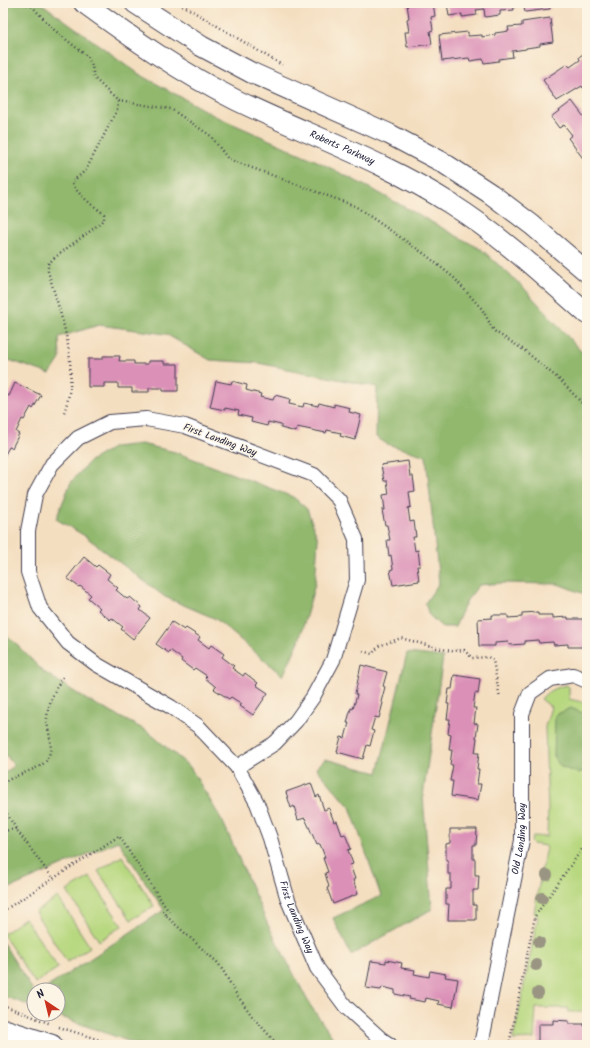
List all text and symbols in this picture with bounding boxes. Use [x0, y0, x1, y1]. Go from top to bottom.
street label: Roberts Parkway [307, 126, 378, 170]
street label: First Landing Way [181, 419, 259, 461]
street label: Old Landing Way [507, 803, 530, 876]
street label: First Landing Way [275, 879, 318, 956]
north arrow [26, 982, 66, 1022]
text: N [33, 985, 49, 1004]

